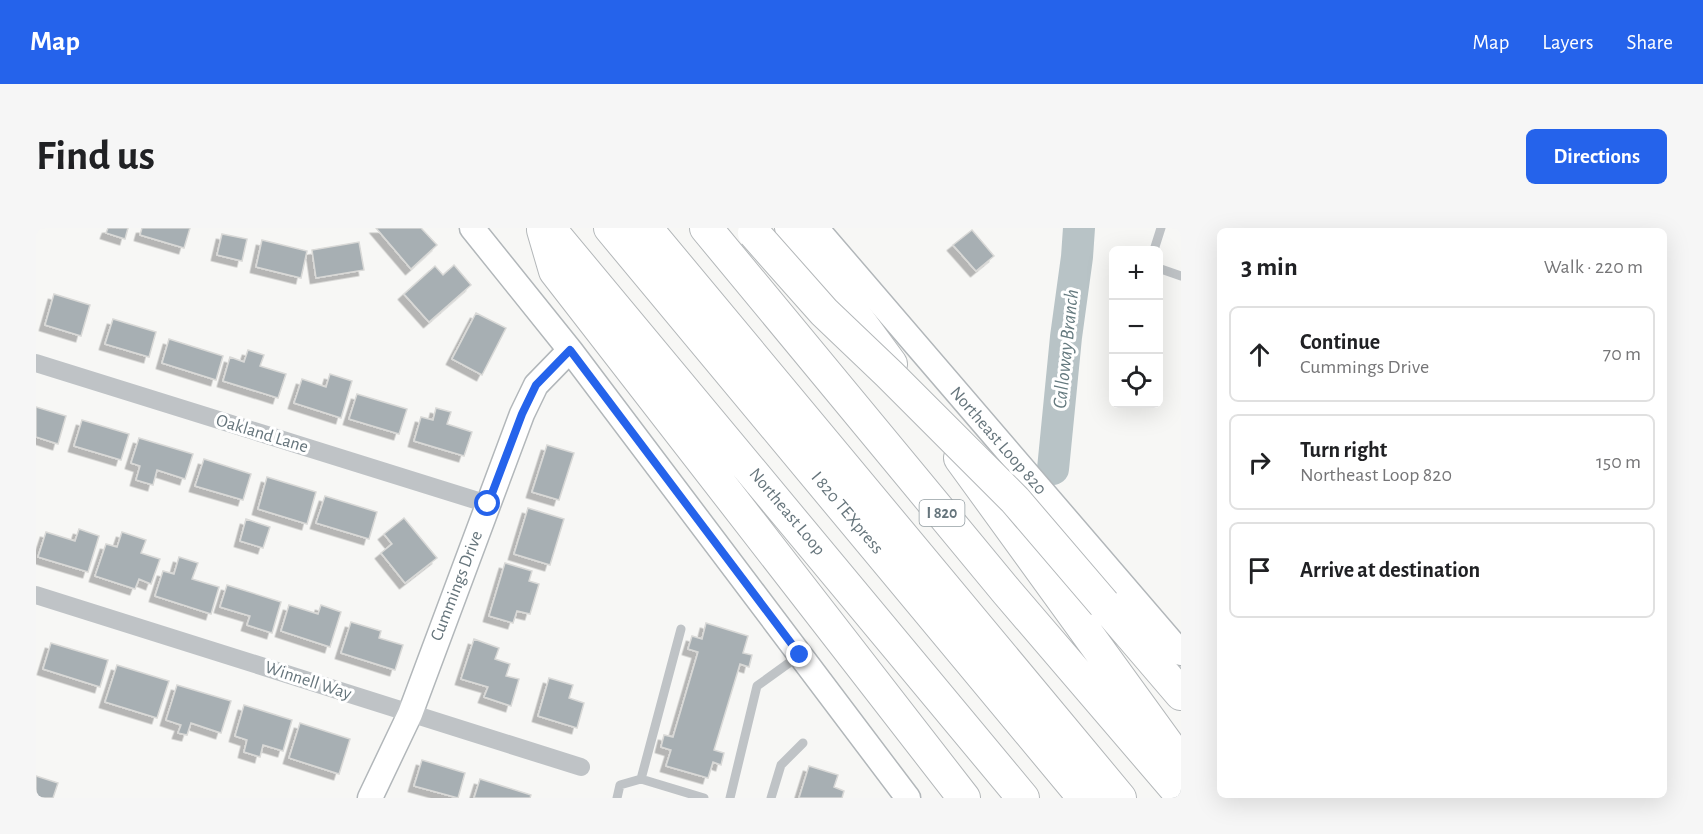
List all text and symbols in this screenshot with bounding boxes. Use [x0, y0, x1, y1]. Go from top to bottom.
text: Map [30, 28, 80, 56]
text: Map [1473, 32, 1509, 53]
text: Layers [1542, 32, 1593, 53]
text: Share [1626, 32, 1673, 53]
button: Directions [1526, 129, 1667, 184]
text: Find us [36, 135, 155, 177]
map controls [1109, 246, 1163, 408]
button: + [1109, 246, 1163, 300]
text: 3 min [1241, 254, 1298, 280]
text: Walk · 220 m [1544, 257, 1643, 277]
water label: Calloway Branch [1050, 288, 1082, 410]
button: − [1109, 300, 1163, 354]
text: Continue [1300, 331, 1380, 353]
icon: ahead [1243, 338, 1276, 371]
text: 70 m [1603, 344, 1641, 364]
button: locate [1109, 354, 1163, 408]
text: Cummings Drive [1300, 357, 1429, 377]
street label: Northeast Loop 820 [946, 383, 1050, 499]
street label: Oakland Lane [214, 411, 310, 457]
text: Turn right [1300, 439, 1387, 461]
icon: right [1243, 446, 1276, 479]
text: 150 m [1596, 452, 1641, 472]
street label: Northeast Loop [746, 465, 828, 559]
text: Northeast Loop 820 [1300, 465, 1452, 485]
street label: I 820 TEXpress [808, 468, 886, 558]
route start [474, 490, 500, 516]
road number: I 820 [920, 500, 964, 526]
street label: Cummings Drive [428, 529, 486, 643]
icon: arrive [1243, 554, 1276, 587]
text: Arrive at destination [1300, 559, 1480, 581]
route end [786, 641, 812, 667]
street label: Winnell Way [262, 659, 354, 704]

